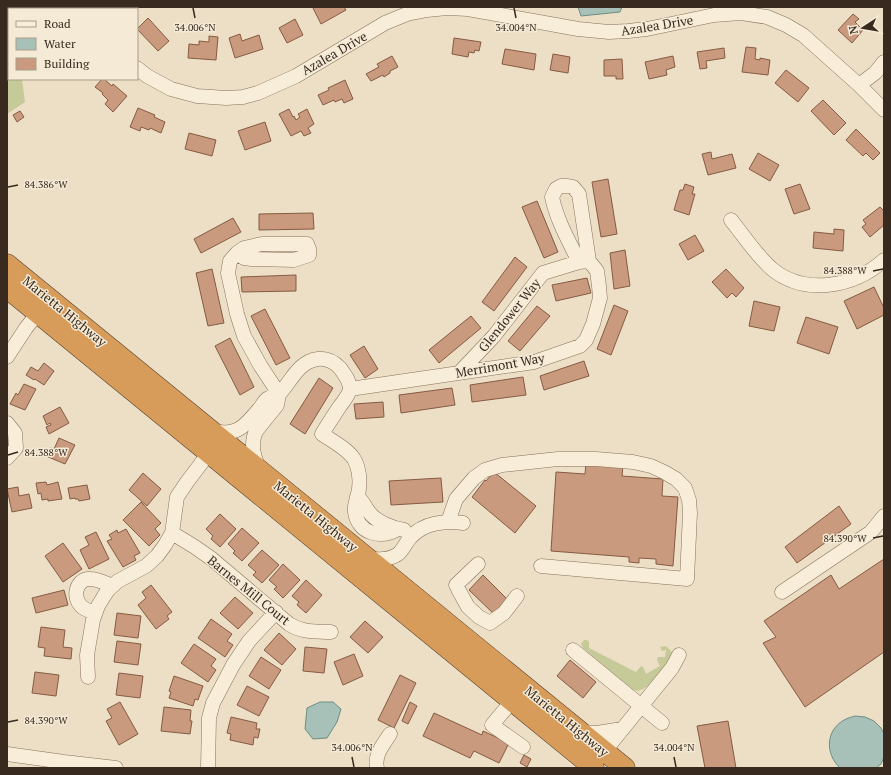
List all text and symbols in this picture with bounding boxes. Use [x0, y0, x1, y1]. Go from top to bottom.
legend [8, 8, 138, 80]
north arrow [843, 8, 883, 48]
street label: Azalea Drive [620, 10, 694, 40]
text: Road [44, 16, 71, 31]
text: 34.006°N [175, 21, 216, 34]
text: 34.004°N [496, 21, 537, 34]
text: N [845, 24, 861, 36]
street label: Azalea Drive [298, 27, 370, 79]
text: Water [44, 36, 76, 51]
text: Building [44, 56, 90, 71]
text: 84.386°W [24, 178, 68, 191]
text: 84.388°W [823, 264, 867, 277]
street label: Marietta Highway [19, 272, 111, 351]
street label: Glendower Way [474, 274, 545, 356]
street label: Merrimont Way [454, 348, 546, 382]
text: 84.388°W [24, 446, 68, 459]
street label: Marietta Highway [270, 477, 362, 556]
text: 84.390°W [823, 532, 867, 545]
street label: Barnes Mill Court [204, 551, 294, 629]
street label: Marietta Highway [521, 682, 613, 761]
text: 84.390°W [24, 714, 68, 727]
text: 34.006°N [332, 741, 373, 754]
text: 34.004°N [654, 741, 695, 754]

